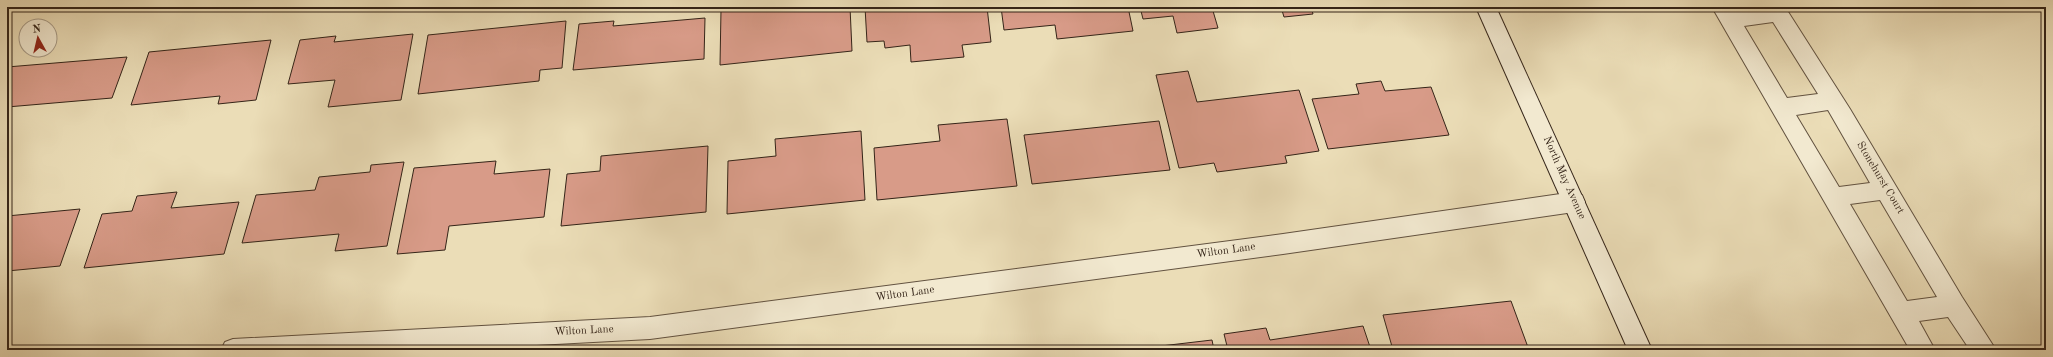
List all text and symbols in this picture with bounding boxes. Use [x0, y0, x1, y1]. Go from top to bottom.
north arrow [18, 18, 58, 58]
text: N [32, 23, 42, 36]
street label: North May Avenue [1541, 135, 1587, 221]
street label: Stonehurst Court [1854, 140, 1906, 216]
street label: Wilton Lane [1196, 241, 1256, 261]
street label: Wilton Lane [875, 284, 935, 304]
street label: Wilton Lane [554, 324, 614, 338]

